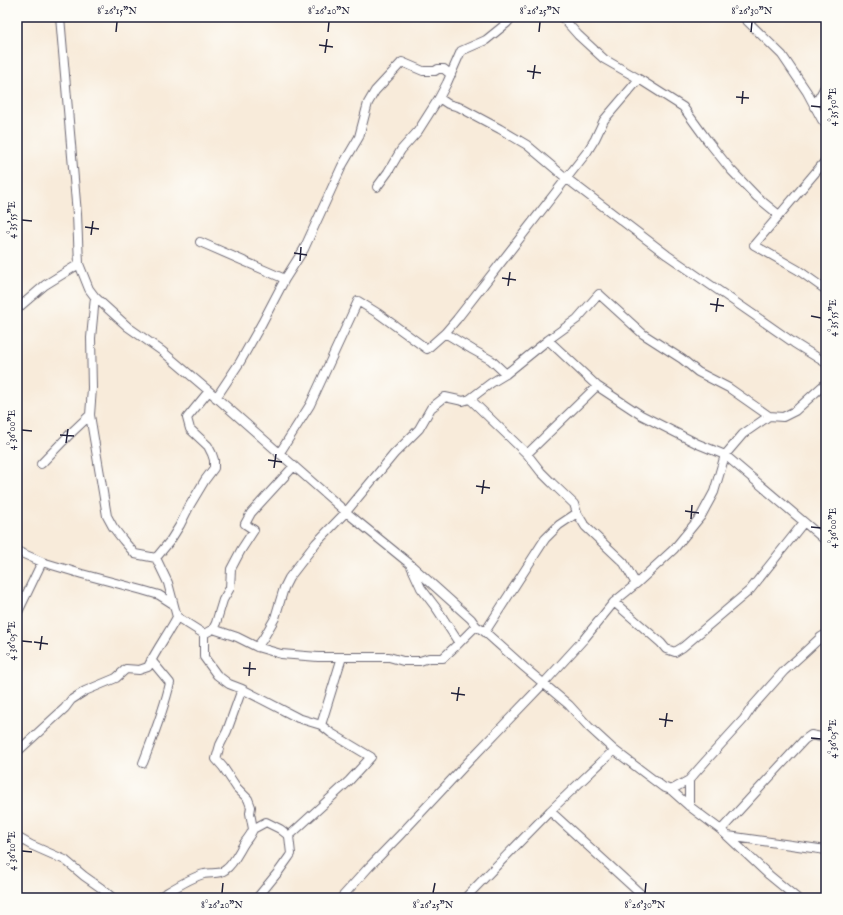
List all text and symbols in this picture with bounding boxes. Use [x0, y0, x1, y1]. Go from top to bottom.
text: 8°26'15"N [97, 5, 137, 18]
text: 8°26'20"N [308, 5, 350, 18]
text: 8°26'25"N [520, 5, 561, 18]
text: 8°26'30"N [731, 5, 773, 18]
text: 4°35'50"E [827, 88, 840, 126]
text: 4°35'55"E [6, 201, 19, 239]
text: 4°35'55"E [827, 299, 840, 337]
text: 4°36'00"E [6, 410, 19, 450]
text: 4°36'00"E [827, 508, 840, 548]
text: 4°36'05"E [6, 621, 19, 661]
text: 4°36'05"E [827, 719, 840, 759]
text: 4°36'10"E [6, 831, 19, 871]
text: 8°26'20"N [201, 899, 243, 912]
text: 8°26'25"N [413, 899, 454, 912]
text: 8°26'30"N [624, 899, 666, 912]

